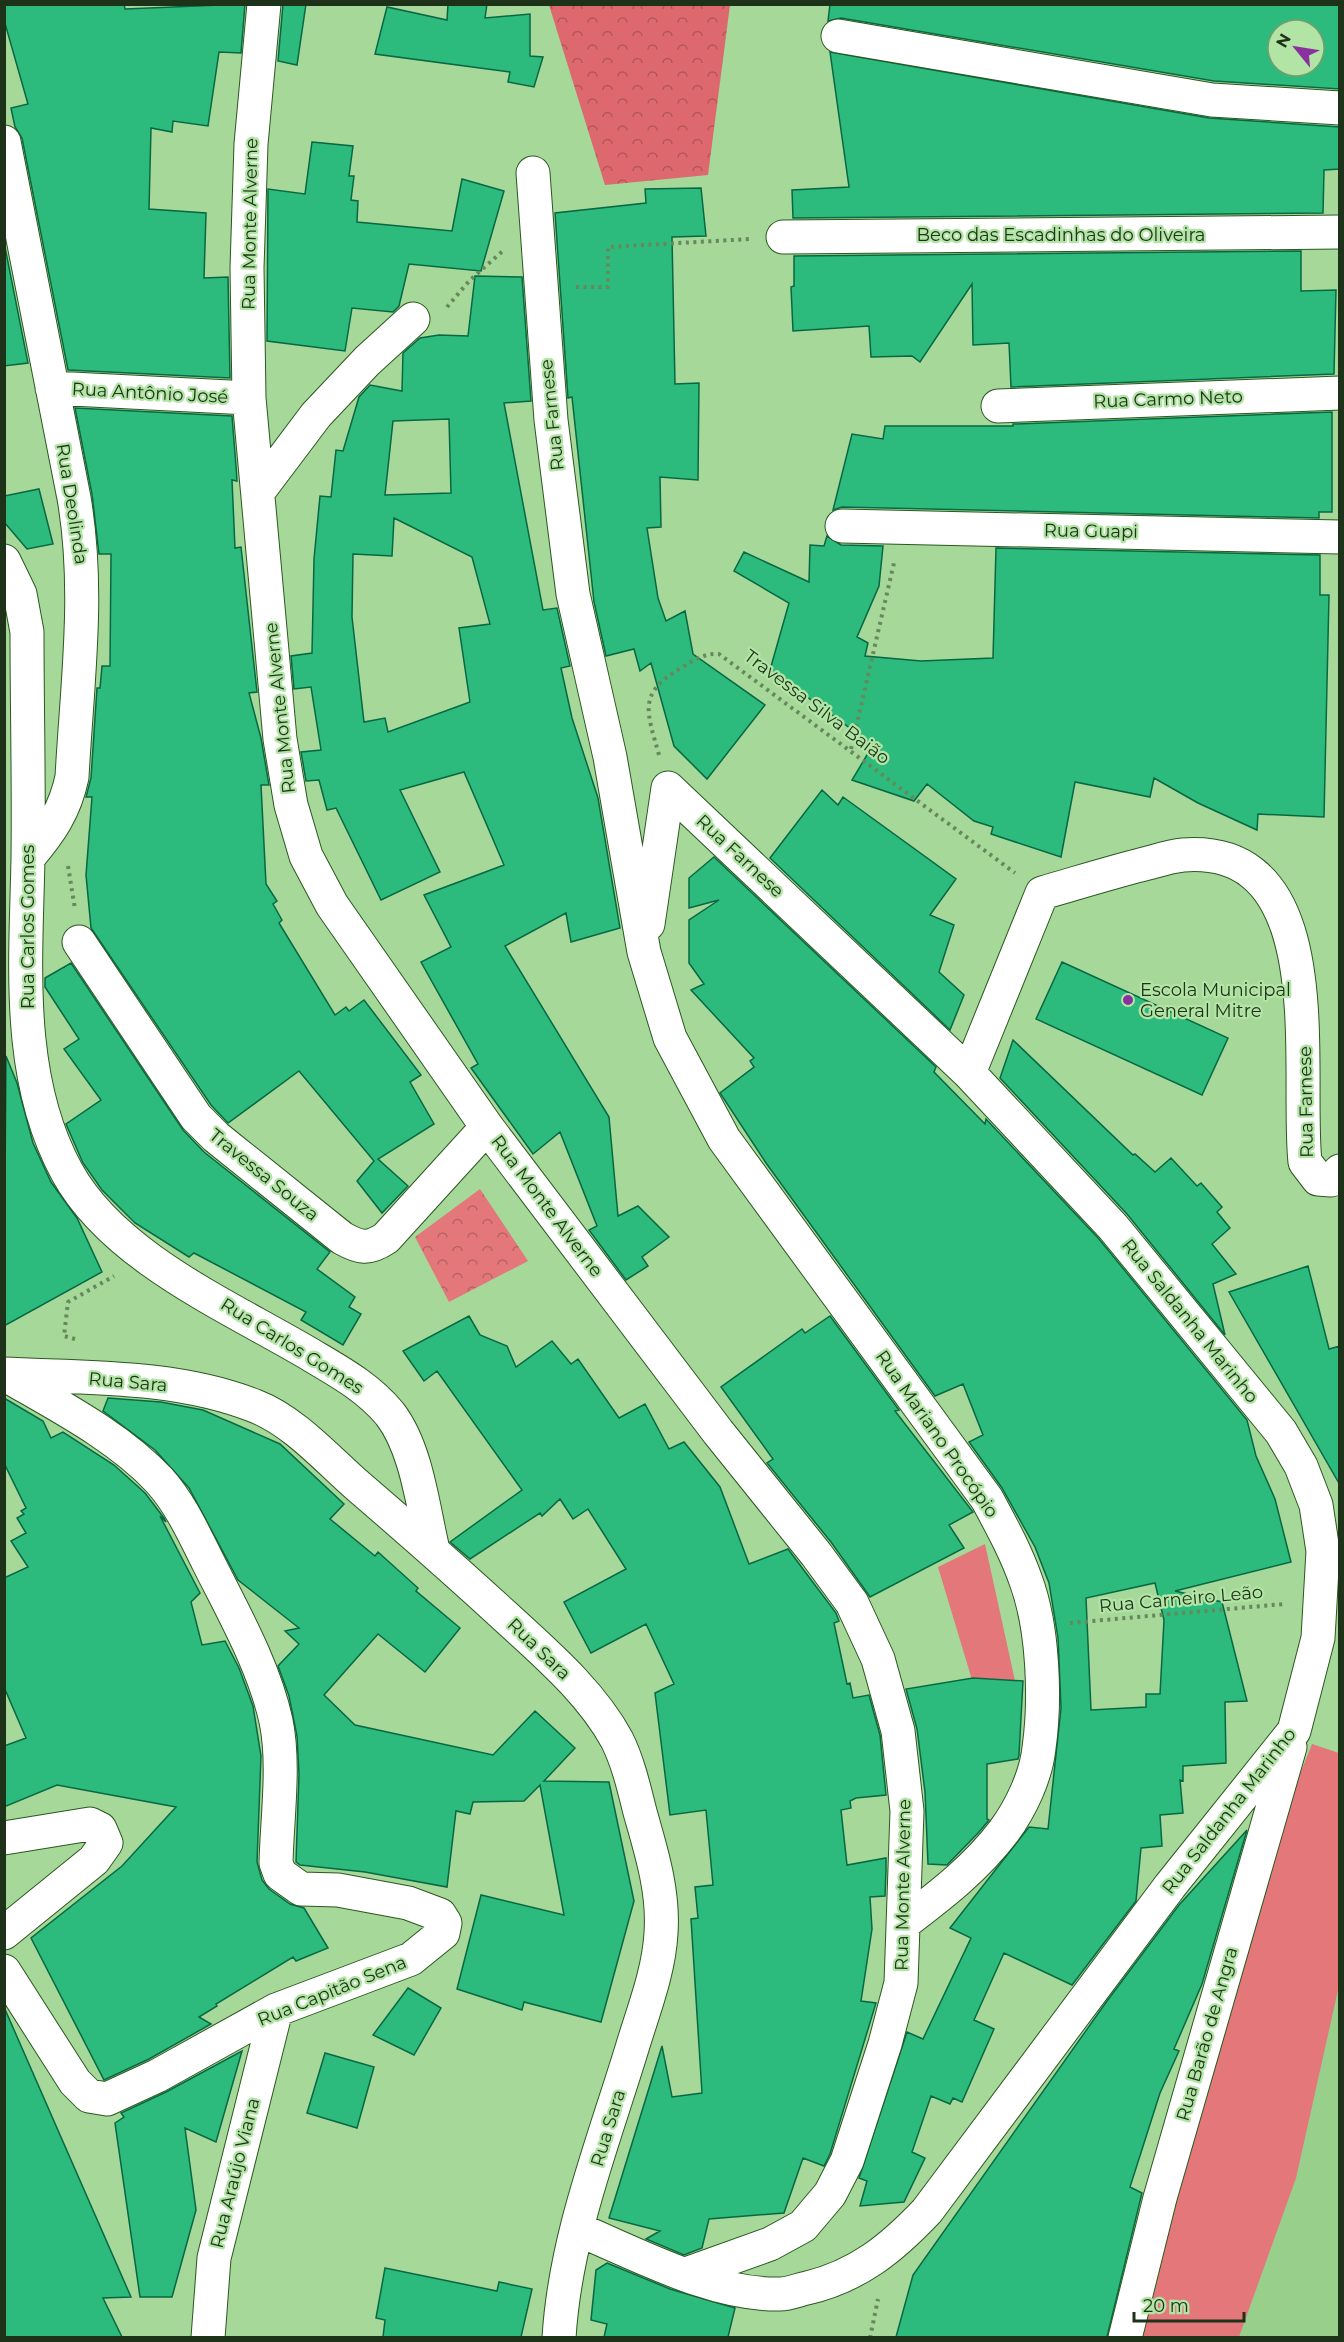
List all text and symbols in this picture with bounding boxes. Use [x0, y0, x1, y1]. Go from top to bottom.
north arrow [1266, 18, 1326, 78]
text: N [1272, 30, 1295, 51]
street label: Rua Monte Alverne [238, 138, 263, 310]
street label: Beco das Escadinhas do Oliveira [917, 224, 1205, 246]
street label: Rua Farnese [535, 358, 569, 472]
street label: Rua Antônio José [71, 378, 229, 408]
street label: Rua Carmo Neto [1093, 385, 1243, 413]
street label: Rua Deolinda [52, 442, 92, 566]
street label: Rua Guapi [1044, 519, 1138, 543]
street label: Rua Monte Alverne [260, 621, 300, 795]
street label: Travessa Silva Baião [740, 645, 894, 769]
street label: Rua Farnese [692, 810, 788, 902]
street label: Rua Carlos Gomes [17, 845, 39, 1009]
place label: Escola Municipal General Mitre [1140, 979, 1291, 1022]
marker: Escola Municipal General Mitre [1121, 993, 1135, 1007]
street label: Rua Farnese [1294, 1046, 1318, 1158]
street label: Travessa Souza [205, 1124, 323, 1226]
street label: Rua Monte Alverne [486, 1131, 608, 1281]
street label: Rua Saldanha Marinho [1117, 1234, 1263, 1408]
street label: Rua Carlos Gomes [216, 1293, 368, 1399]
street label: Rua Mariano Procópio [871, 1346, 1003, 1522]
street label: Rua Sara [88, 1368, 168, 1396]
street label: Rua Carneiro Leão [1098, 1581, 1264, 1617]
street label: Rua Sara [503, 1614, 575, 1684]
street label: Rua Saldanha Marinho [1157, 1724, 1301, 1898]
street label: Rua Monte Alverne [891, 1799, 916, 1971]
street label: Rua Barão de Angra [1172, 1944, 1242, 2124]
street label: Rua Capitão Sena [254, 1951, 410, 2031]
street label: Rua Sara [586, 2087, 630, 2169]
street label: Rua Araújo Viana [206, 2096, 264, 2250]
scale bar [1134, 2285, 1244, 2323]
text: 20 m [1143, 2295, 1189, 2317]

